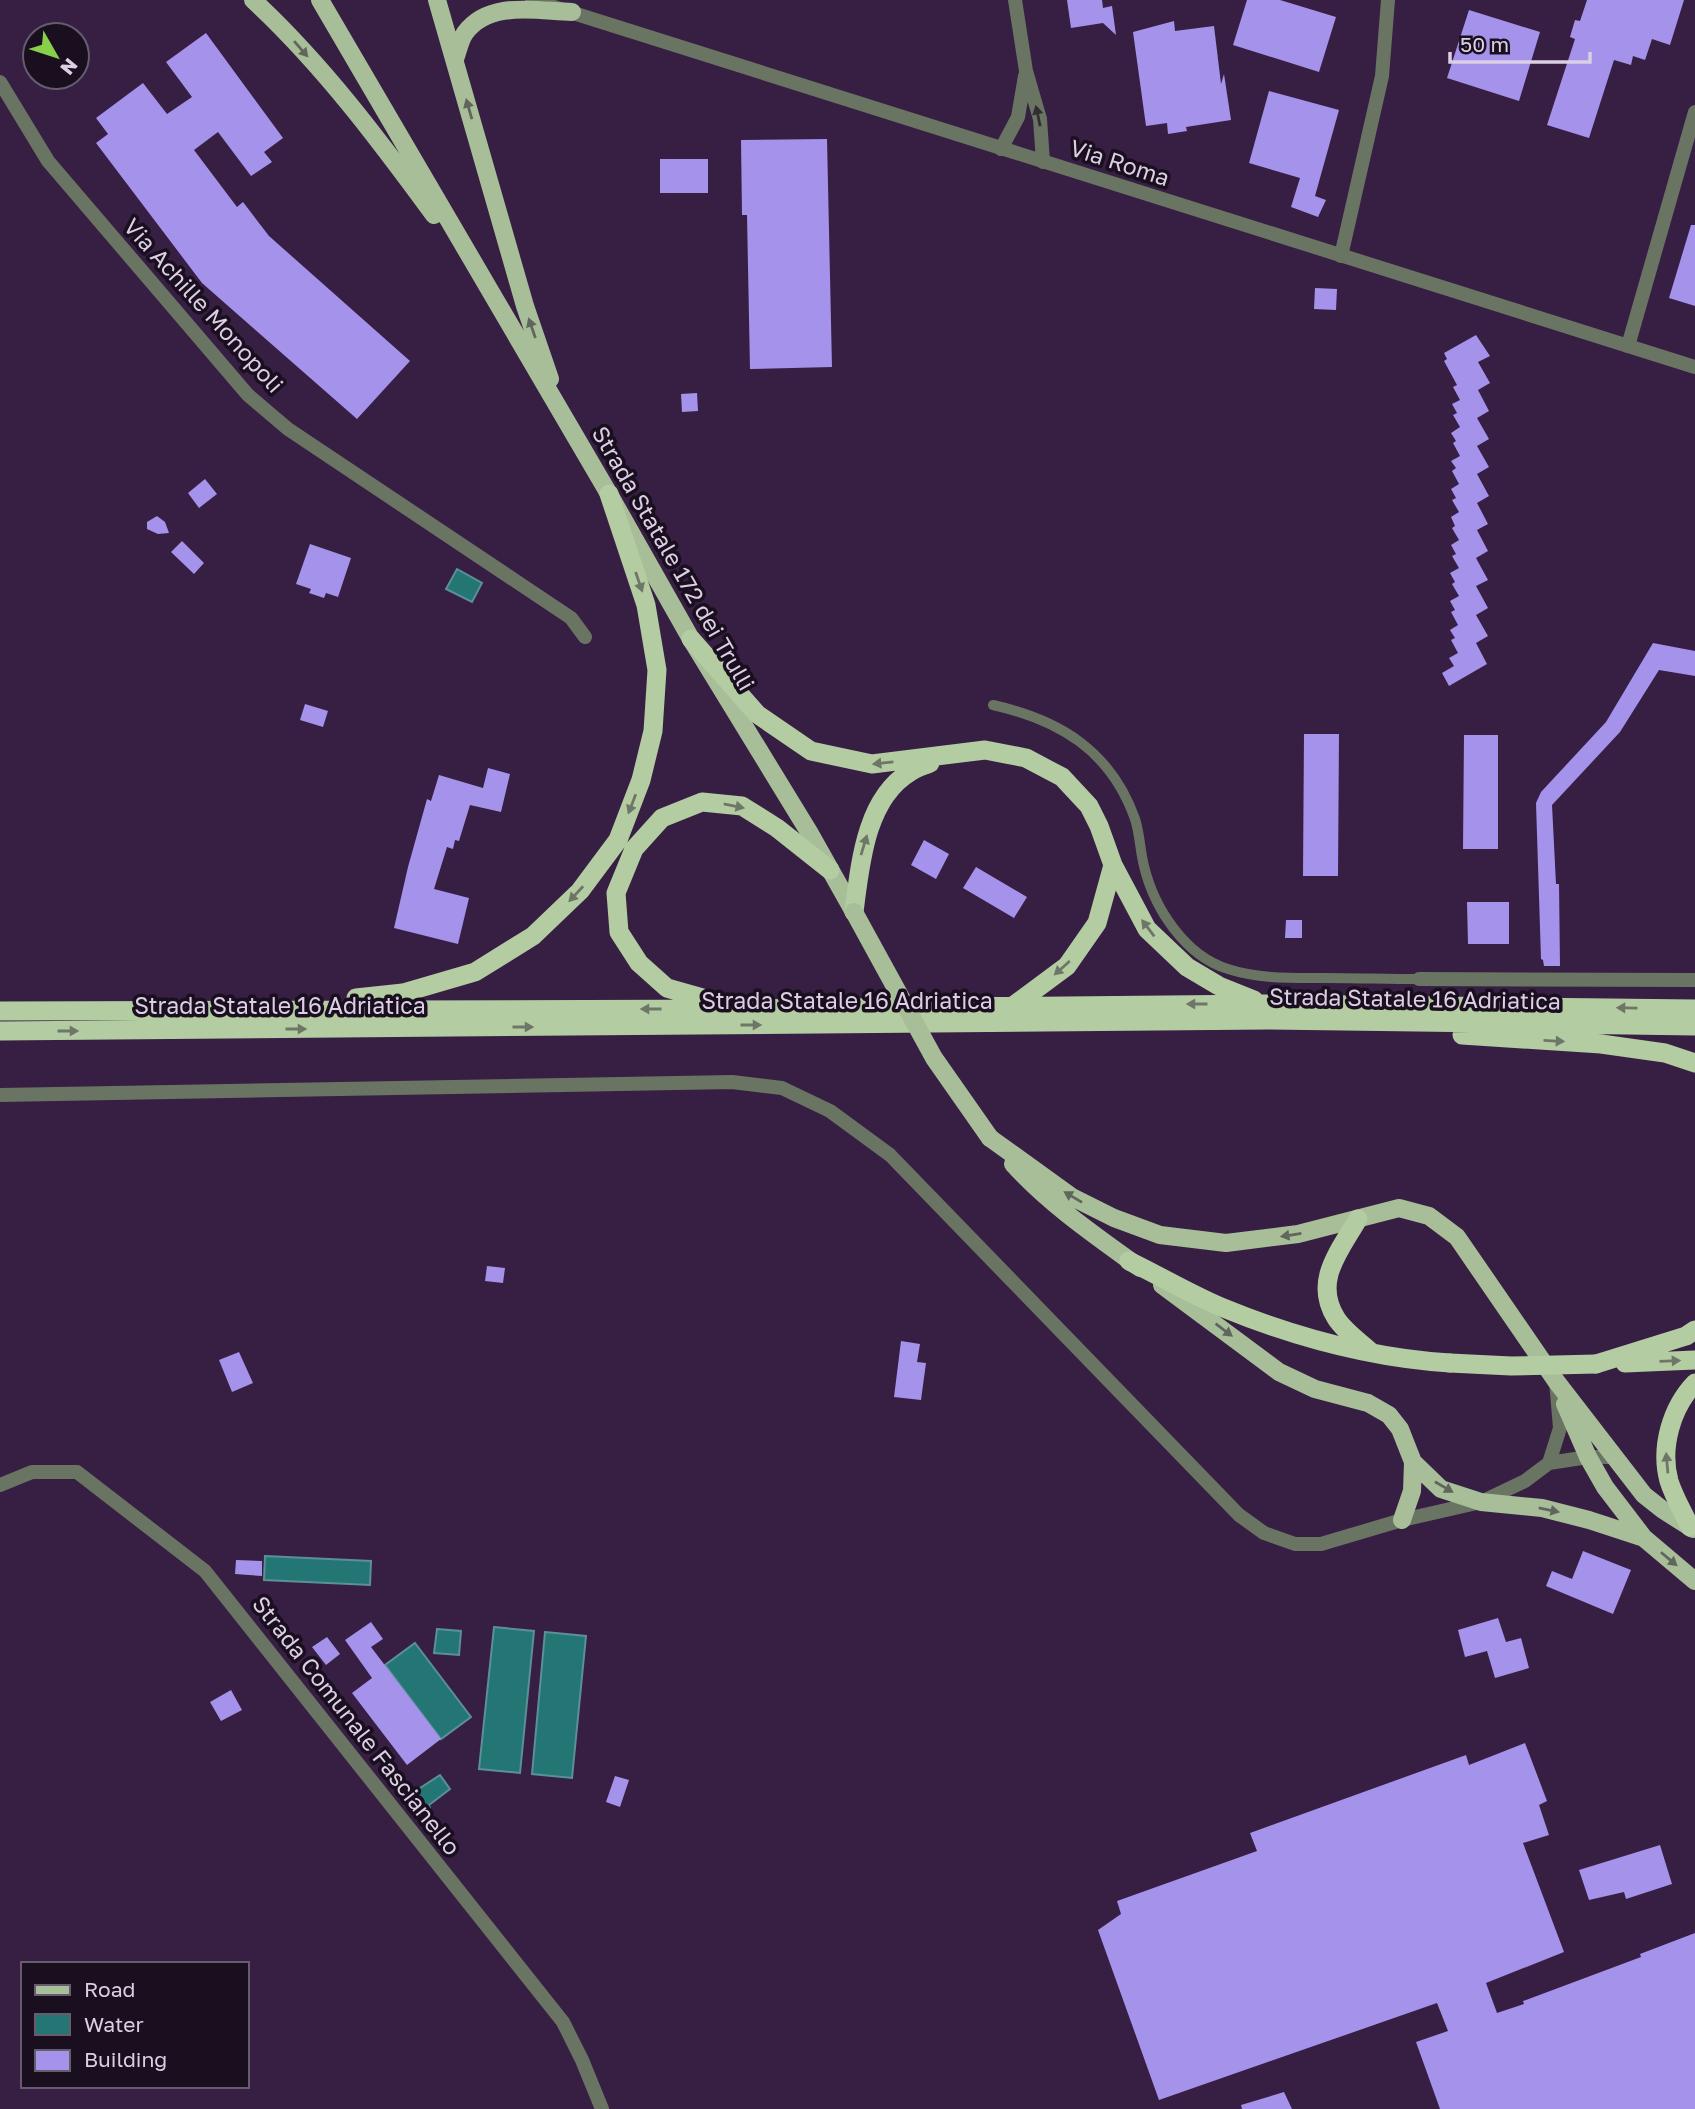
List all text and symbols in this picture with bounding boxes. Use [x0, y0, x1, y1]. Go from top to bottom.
north arrow [21, 21, 91, 91]
scale bar [1450, 21, 1590, 65]
text: 50 m [1460, 31, 1509, 57]
one-way arrow [293, 40, 308, 57]
text: N [56, 54, 83, 80]
one-way arrow [464, 98, 474, 119]
one-way arrow [1033, 105, 1044, 127]
street label: Via Roma [1067, 133, 1173, 191]
street label: Via Achille Monopoli [118, 212, 290, 398]
one-way arrow [526, 317, 537, 338]
street label: Strada Statale 172 dei Trulli [587, 421, 761, 695]
one-way arrow [634, 572, 645, 593]
one-way arrow [871, 757, 893, 768]
one-way arrow [626, 794, 637, 815]
one-way arrow [723, 801, 745, 812]
one-way arrow [860, 834, 870, 855]
one-way arrow [569, 885, 585, 902]
one-way arrow [1141, 920, 1156, 938]
one-way arrow [1053, 960, 1071, 976]
street label: Strada Statale 16 Adriatica [1269, 981, 1561, 1015]
street label: Strada Statale 16 Adriatica [701, 986, 993, 1014]
street label: Strada Statale 16 Adriatica [134, 991, 426, 1019]
one-way arrow [1186, 998, 1208, 1010]
one-way arrow [1616, 1002, 1638, 1014]
one-way arrow [640, 1003, 662, 1015]
one-way arrow [740, 1019, 762, 1031]
one-way arrow [512, 1021, 534, 1033]
one-way arrow [285, 1023, 307, 1035]
one-way arrow [57, 1025, 79, 1037]
one-way arrow [1543, 1036, 1565, 1047]
one-way arrow [1064, 1190, 1083, 1203]
one-way arrow [1280, 1229, 1302, 1240]
one-way arrow [1214, 1323, 1232, 1338]
one-way arrow [1659, 1355, 1681, 1366]
one-way arrow [1661, 1452, 1672, 1474]
one-way arrow [1434, 1481, 1453, 1493]
one-way arrow [1538, 1505, 1560, 1516]
one-way arrow [1661, 1551, 1678, 1566]
street label: Strada Comunale Fascianello [247, 1590, 467, 1860]
legend [21, 1962, 248, 2088]
text: Road [84, 1976, 135, 2002]
text: Water [84, 2011, 144, 2037]
text: Building [84, 2046, 167, 2072]

